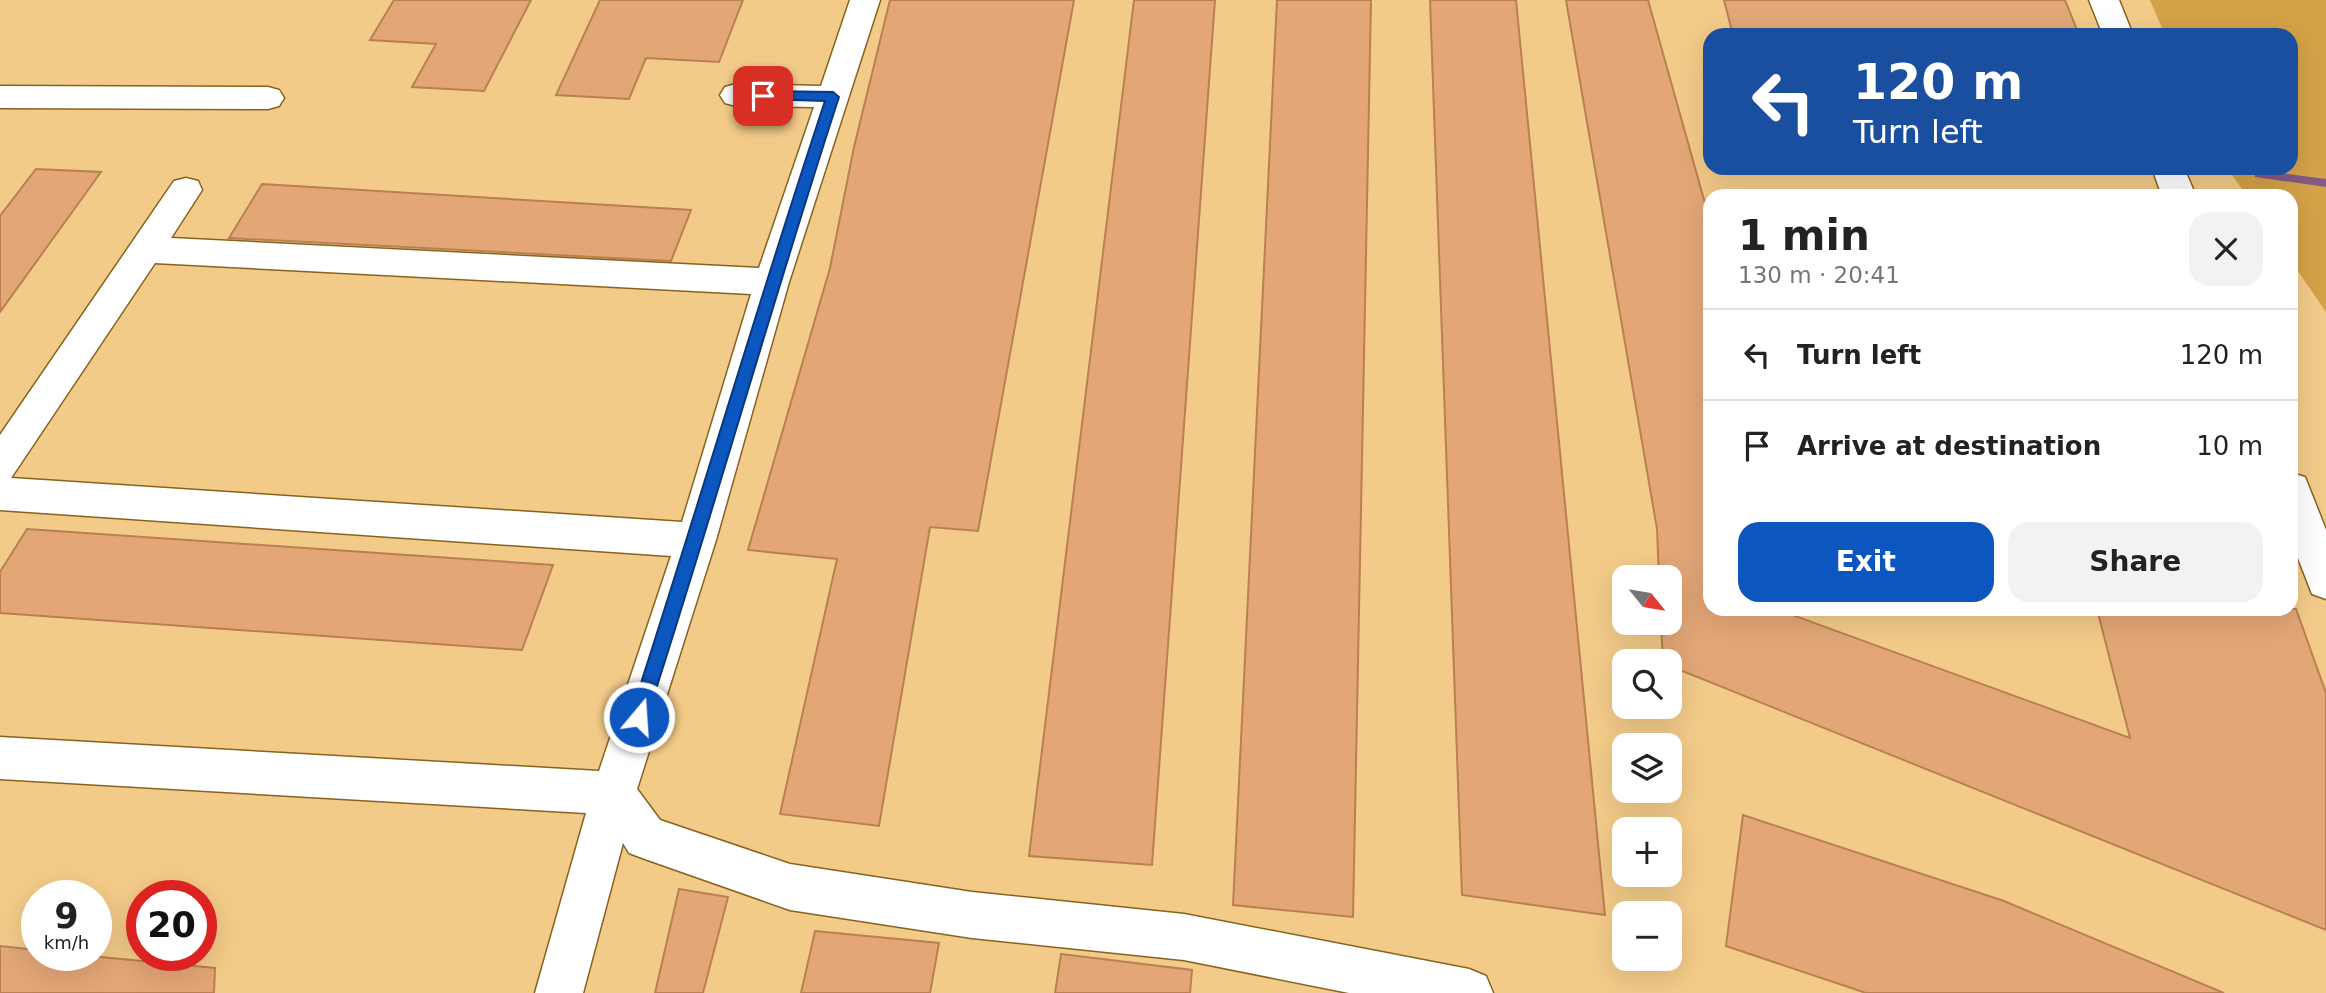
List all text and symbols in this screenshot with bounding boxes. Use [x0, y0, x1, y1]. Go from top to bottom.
text: 120 m [1853, 54, 2023, 111]
icon: left [1738, 56, 1829, 147]
pin [733, 66, 793, 126]
icon: arrive [744, 77, 782, 115]
text: Turn left [1853, 113, 1983, 151]
text: 1 min [1738, 211, 1870, 260]
button: close [2189, 212, 2263, 286]
text: 130 m · 20:41 [1738, 262, 1900, 288]
icon: left [1738, 336, 1776, 374]
text: Turn left [1797, 340, 1921, 370]
text: 120 m [2180, 340, 2263, 370]
icon: arrive [1738, 427, 1776, 465]
text: Arrive at destination [1797, 431, 2101, 461]
text: 10 m [2196, 431, 2263, 461]
button: Exit [1738, 522, 1994, 602]
button: Share [2008, 522, 2263, 602]
north arrow [1612, 565, 1682, 635]
map controls [1612, 565, 1682, 971]
button: search [1612, 649, 1682, 719]
position arrow [602, 680, 676, 754]
button: layers [1612, 733, 1682, 803]
button: + [1612, 817, 1682, 887]
speed limit sign: 20 [126, 880, 217, 971]
text: 9 [54, 896, 79, 936]
button: − [1612, 901, 1682, 971]
text: km/h [44, 932, 89, 953]

